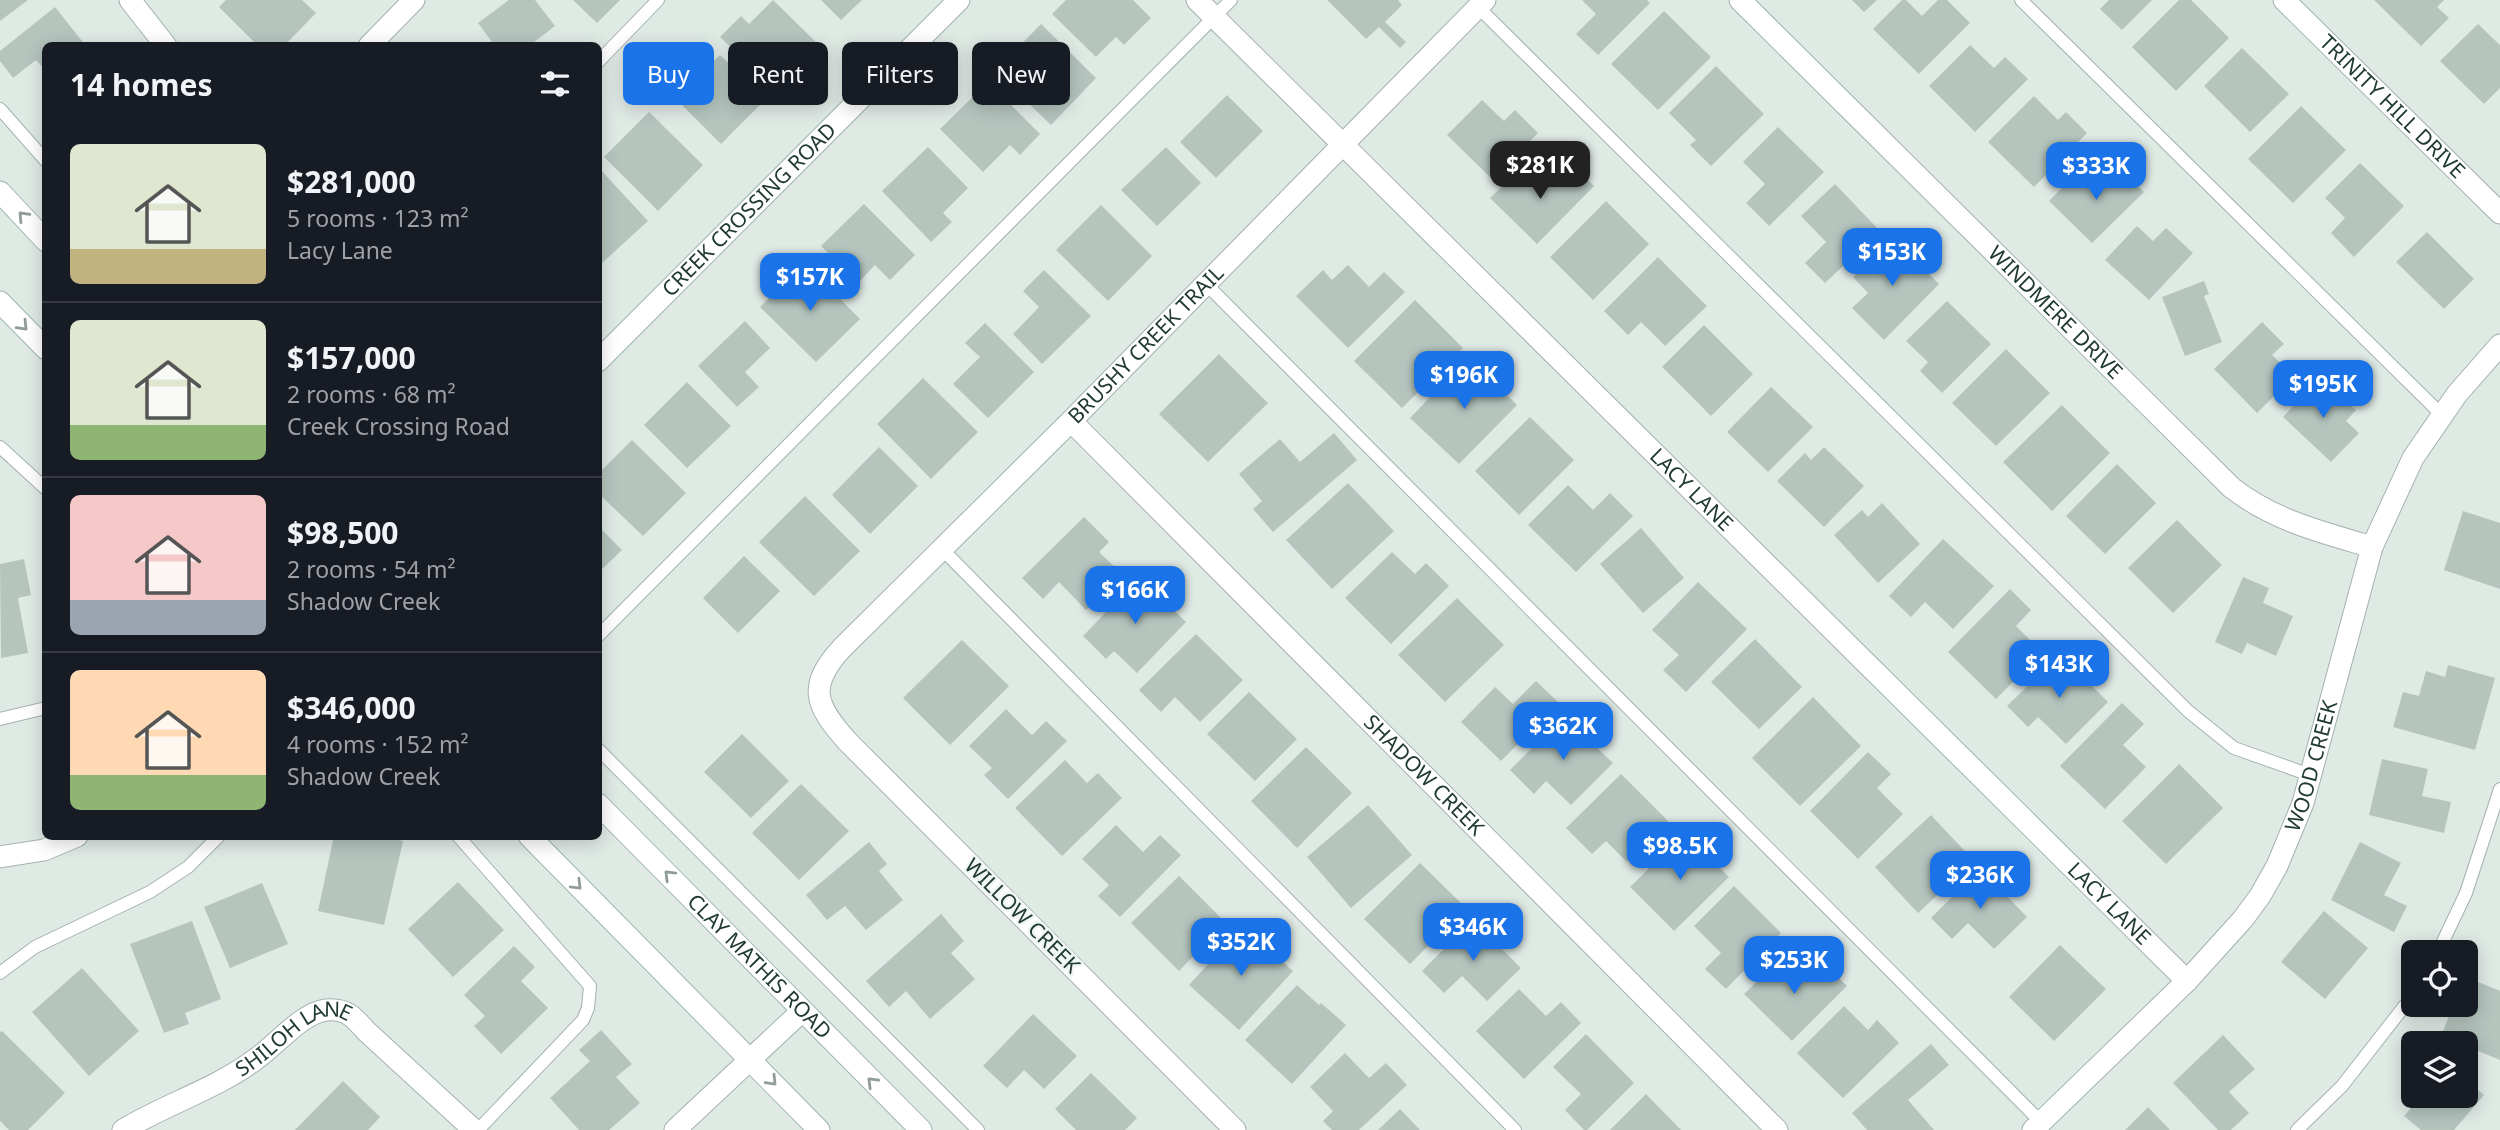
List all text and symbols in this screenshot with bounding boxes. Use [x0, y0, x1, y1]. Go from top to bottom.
street label: TRINITY HILL DRIVE [2314, 28, 2472, 184]
chip: Buy [623, 42, 714, 105]
chip: Rent [728, 42, 828, 105]
chip: Filters [842, 42, 958, 105]
chip: New [972, 42, 1070, 105]
text: 14 homes [70, 64, 213, 105]
icon: filters [536, 65, 574, 103]
street label: CREEK CROSSING ROAD [655, 116, 842, 302]
pin: $281K [1491, 142, 1589, 201]
pin: $333K [2047, 142, 2145, 202]
text: $281K [1506, 148, 1574, 180]
text: $333K [2062, 149, 2130, 181]
text: $281,000 [287, 161, 416, 202]
icon: home [126, 172, 210, 256]
text: 5 rooms · 123 m² [287, 202, 469, 234]
one-way arrow [18, 211, 31, 224]
pin: $153K [1843, 229, 1941, 288]
text: Lacy Lane [287, 234, 393, 266]
text: $153K [1858, 235, 1926, 267]
street label: WINDMERE DRIVE [1983, 239, 2129, 385]
pin: $157K [761, 254, 859, 313]
street label: BRUSHY CREEK TRAIL [1061, 259, 1229, 429]
text: $157K [776, 260, 844, 292]
one-way arrow [14, 318, 27, 331]
text: $157,000 [287, 337, 416, 378]
icon: home [126, 348, 210, 432]
pin: $196K [1415, 352, 1513, 411]
text: $196K [1430, 358, 1498, 390]
pin: $195K [2274, 360, 2372, 420]
text: $195K [2289, 367, 2357, 399]
text: 2 rooms · 68 m² [287, 378, 456, 410]
text: Creek Crossing Road [287, 410, 510, 442]
street label: LACY LANE [1644, 442, 1740, 537]
text: $98,500 [287, 512, 399, 553]
icon: home [126, 523, 210, 607]
text: 2 rooms · 54 m² [287, 553, 456, 585]
pin: $166K [1086, 566, 1184, 626]
text: $166K [1101, 573, 1169, 605]
text: Shadow Creek [287, 585, 440, 617]
pin: $143K [2010, 640, 2108, 700]
text: $143K [2025, 647, 2093, 679]
text: $346,000 [287, 687, 416, 728]
street label: WOOD CREEK [2278, 697, 2343, 836]
icon: home [126, 698, 210, 782]
pin: $362K [1514, 702, 1612, 762]
street label: SHADOW CREEK [1358, 708, 1491, 841]
text: $362K [1529, 709, 1597, 741]
text: 4 rooms · 152 m² [287, 728, 469, 760]
text: Shadow Creek [287, 760, 440, 792]
pin: $98.5K [1623, 822, 1737, 882]
text: $98.5K [1643, 829, 1717, 861]
street label: WILLOW CREEK [959, 852, 1086, 979]
pin: $236K [1931, 852, 2029, 911]
street label: LACY LANE [2062, 856, 2158, 951]
text: $236K [1946, 858, 2014, 890]
one-way arrow [664, 871, 677, 884]
one-way arrow [569, 877, 581, 889]
street label: CLAY MATHIS ROAD [682, 887, 838, 1045]
pin: $346K [1424, 904, 1522, 963]
text: $346K [1439, 910, 1507, 942]
pin: $352K [1192, 918, 1290, 978]
text: $352K [1207, 925, 1275, 957]
pin: $253K [1745, 936, 1843, 996]
map controls [2401, 940, 2478, 1108]
button: locate [2401, 940, 2478, 1017]
text: $253K [1760, 943, 1828, 975]
street label: SHILOH LANE [230, 995, 357, 1082]
button: layers [2401, 1031, 2478, 1108]
one-way arrow [763, 1073, 776, 1086]
one-way arrow [868, 1077, 881, 1090]

